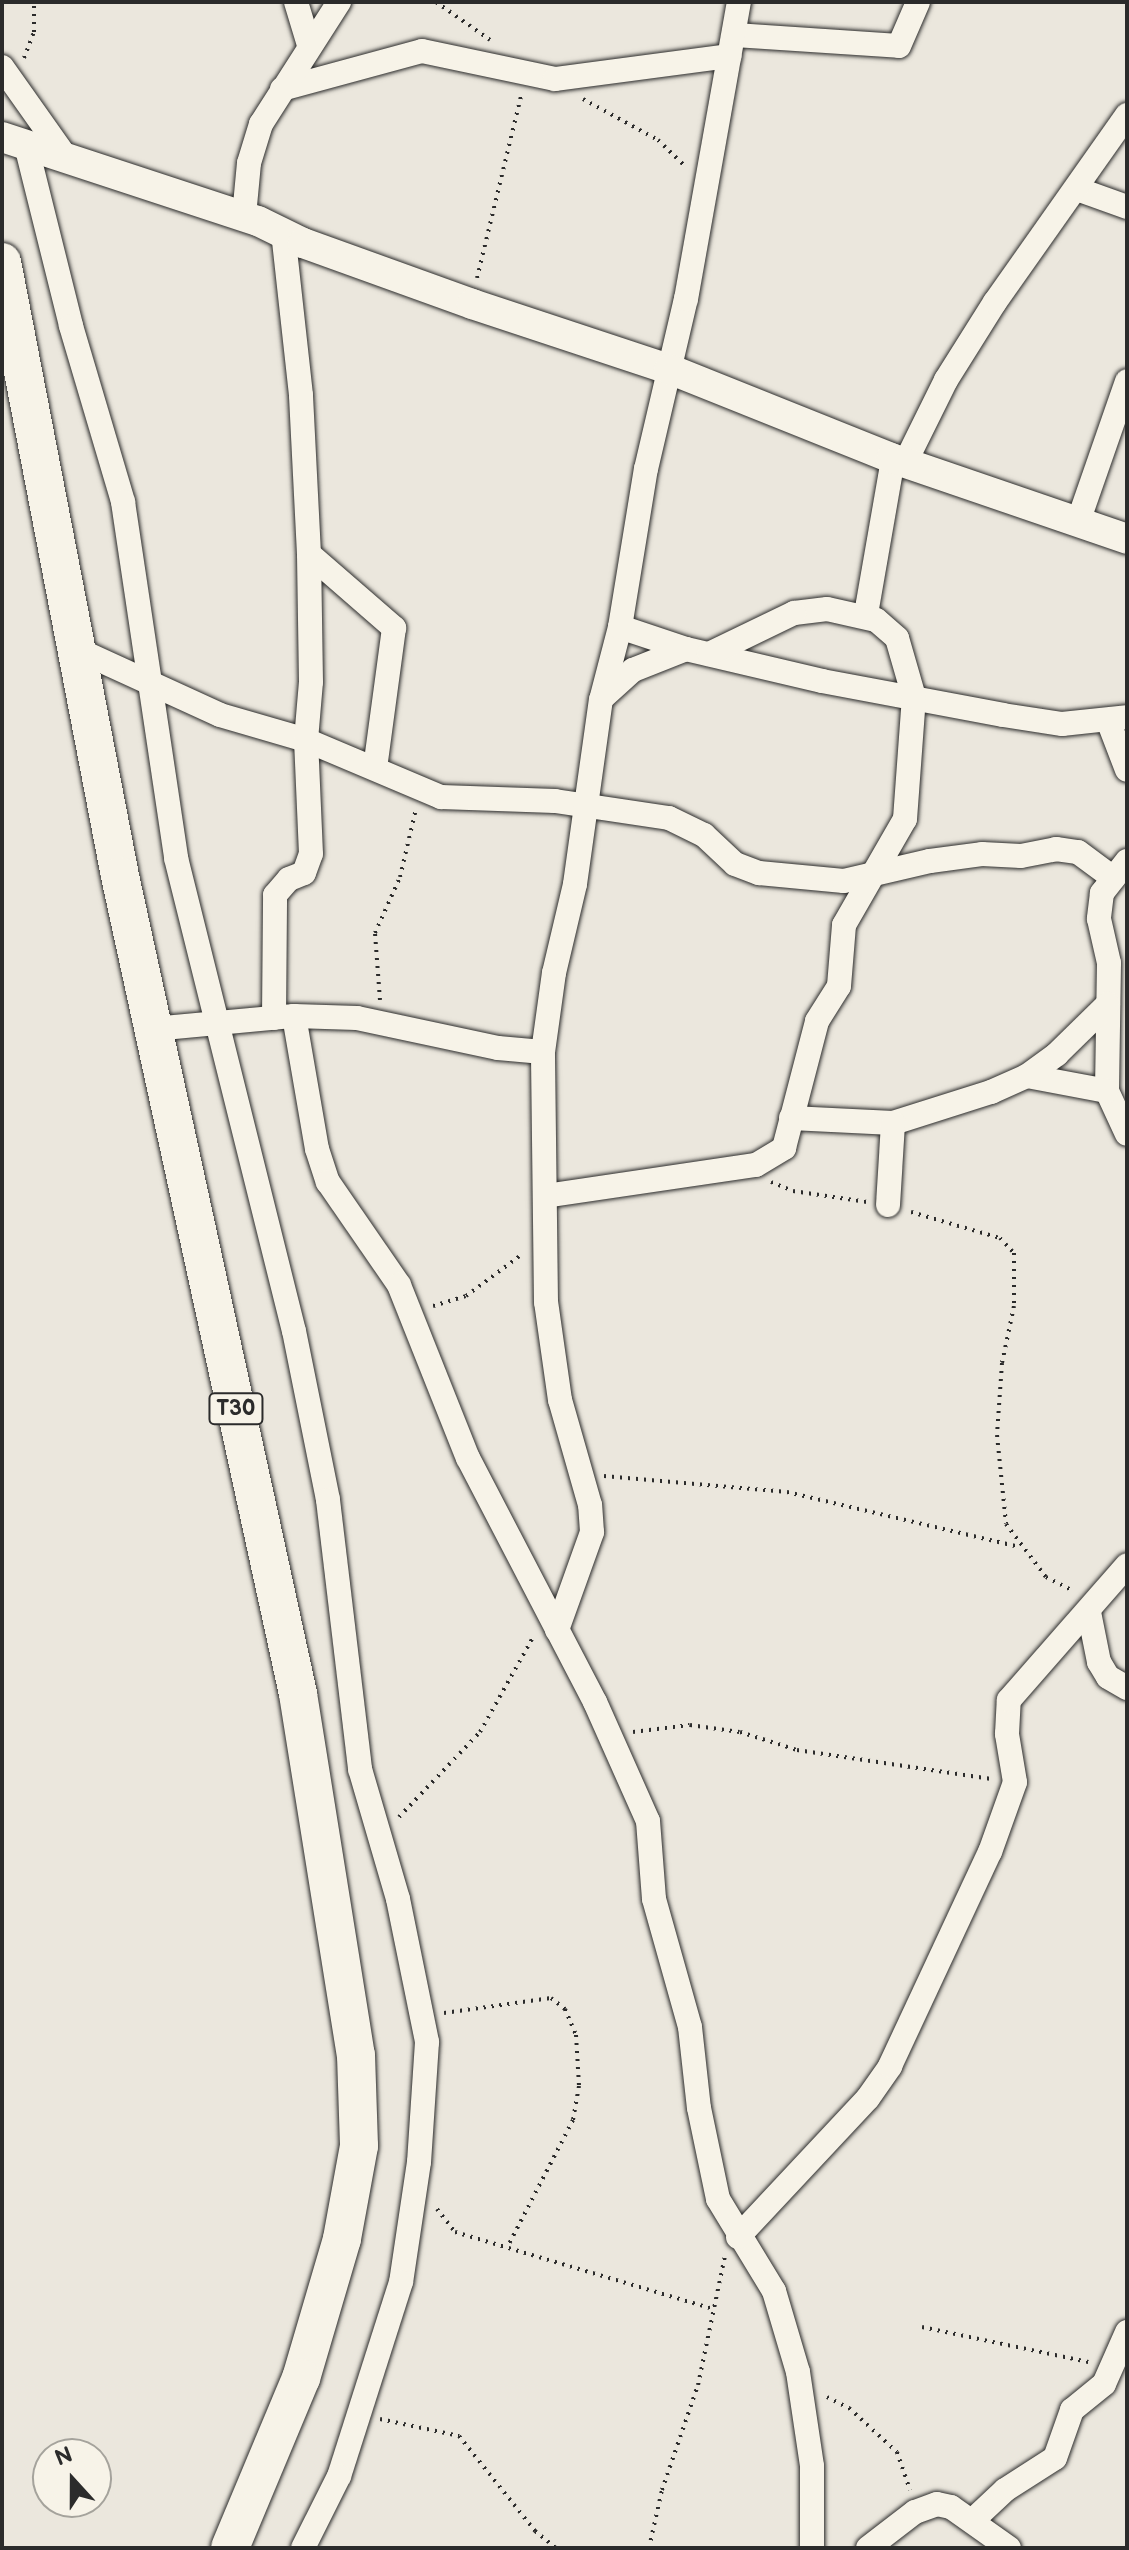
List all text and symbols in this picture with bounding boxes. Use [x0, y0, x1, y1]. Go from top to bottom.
road number: T30 [208, 1391, 264, 1427]
north arrow [32, 2438, 112, 2518]
text: N [51, 2441, 76, 2473]

